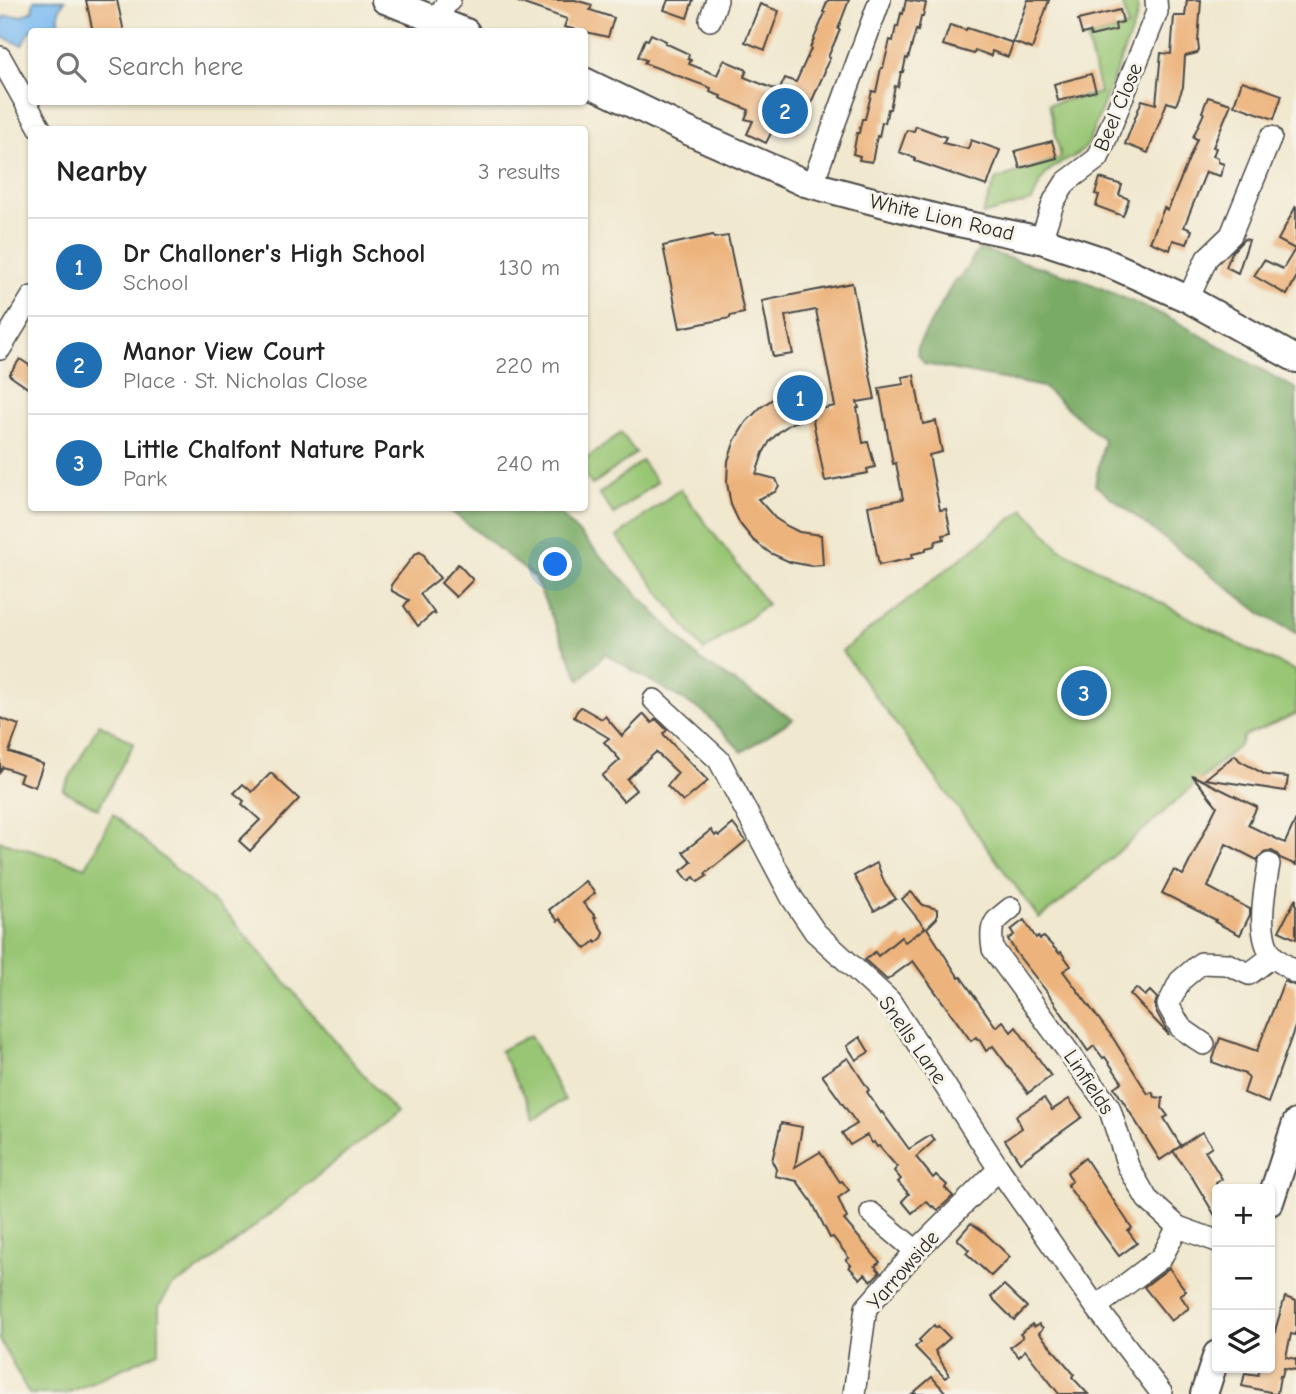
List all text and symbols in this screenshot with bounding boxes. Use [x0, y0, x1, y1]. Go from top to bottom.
search box [28, 28, 588, 105]
icon: search [52, 48, 90, 86]
text: Search here [108, 52, 243, 82]
street label: Beel Close [1089, 59, 1147, 155]
pin: 2 [762, 85, 808, 137]
text: Nearby [56, 154, 147, 189]
text: 3 results [478, 158, 560, 185]
street label: White Lion Road [867, 189, 1017, 245]
text: Dr Challoner's High School [123, 239, 426, 269]
text: 1 [74, 254, 84, 281]
text: 130 m [499, 254, 560, 281]
text: School [123, 269, 188, 296]
text: Manor View Court [123, 337, 324, 367]
text: 2 [73, 352, 85, 379]
text: 220 m [495, 352, 560, 379]
text: Place · St. Nicholas Close [123, 367, 368, 394]
pin: 1 [777, 372, 823, 424]
text: Little Chalfont Nature Park [123, 435, 424, 465]
text: 3 [73, 450, 85, 477]
text: 240 m [496, 450, 560, 477]
text: Park [123, 465, 167, 492]
your location [538, 547, 572, 581]
pin: 3 [1061, 667, 1107, 719]
street label: Snells Lane [874, 991, 952, 1089]
street label: Linfields [1059, 1045, 1119, 1119]
map controls [1212, 1184, 1275, 1373]
button: + [1212, 1184, 1275, 1247]
street label: Yarrowside [862, 1226, 944, 1314]
button: − [1212, 1247, 1275, 1310]
button: layers [1212, 1310, 1275, 1373]

